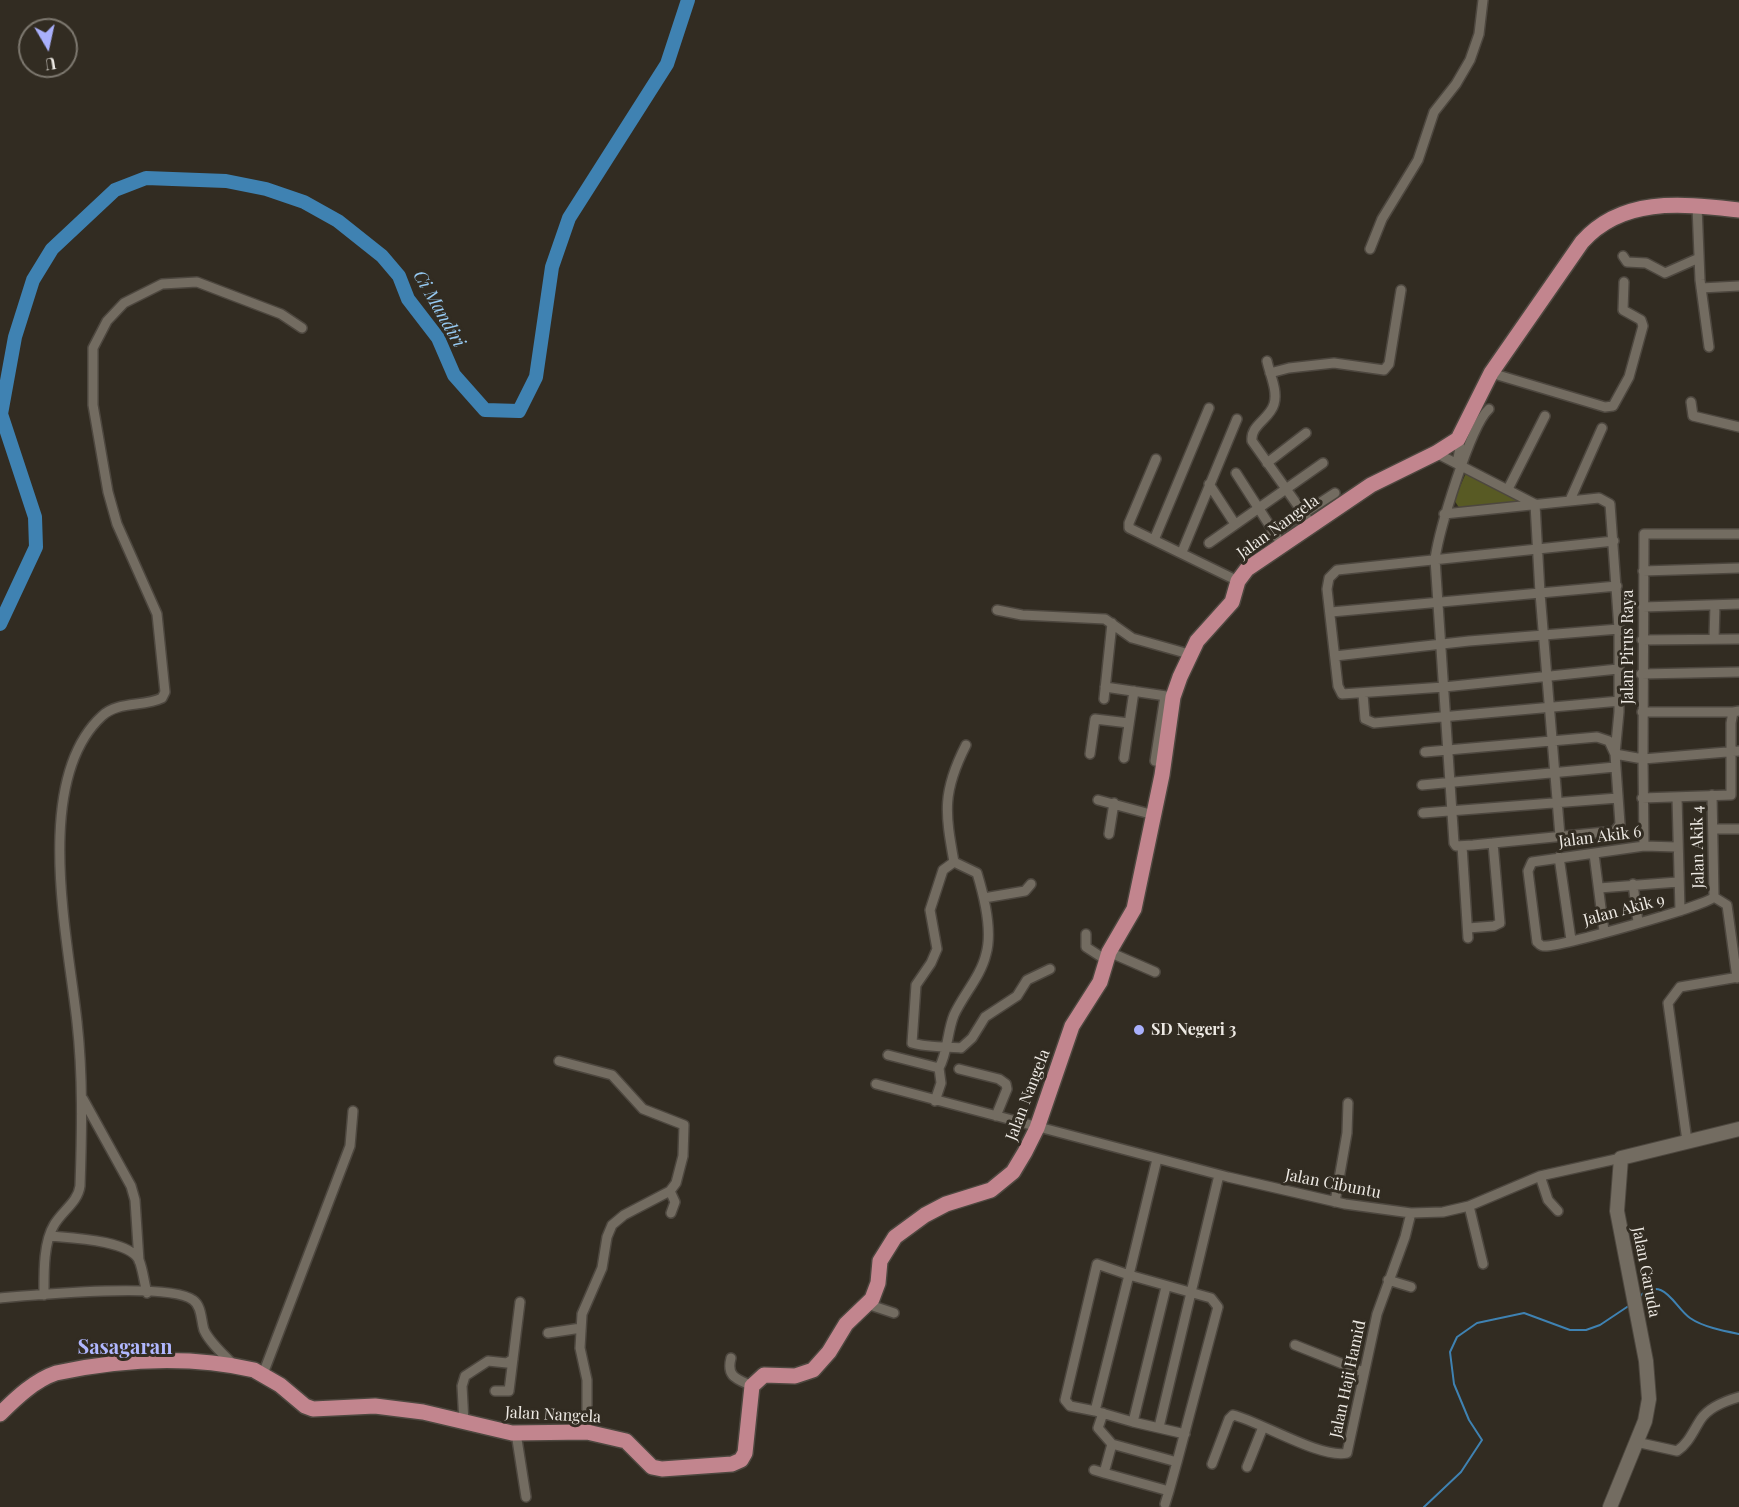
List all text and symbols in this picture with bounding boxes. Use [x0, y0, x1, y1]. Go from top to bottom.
north arrow [18, 18, 78, 78]
text: U [43, 53, 58, 76]
water label: Ci Mandiri [408, 267, 470, 351]
street label: Jalan Nangela [1233, 491, 1323, 563]
street label: Jalan Pirus Raya [1618, 590, 1638, 704]
street label: Jalan Akik 4 [1688, 805, 1708, 889]
street label: Jalan Akik 6 [1557, 822, 1643, 852]
street label: Jalan Akik 9 [1581, 890, 1667, 930]
place label: SD Negeri 3 [1151, 1020, 1236, 1040]
marker: SD Negeri 3 [1132, 1023, 1146, 1037]
street label: Jalan Nangela [1002, 1047, 1054, 1143]
street label: Jalan Cibuntu [1283, 1165, 1383, 1203]
street label: Jalan Garuda [1628, 1225, 1664, 1319]
street label: Jalan Haji Hamid [1326, 1318, 1370, 1440]
district label: Sasagaran [78, 1336, 172, 1360]
street label: Jalan Nangela [504, 1403, 602, 1427]

